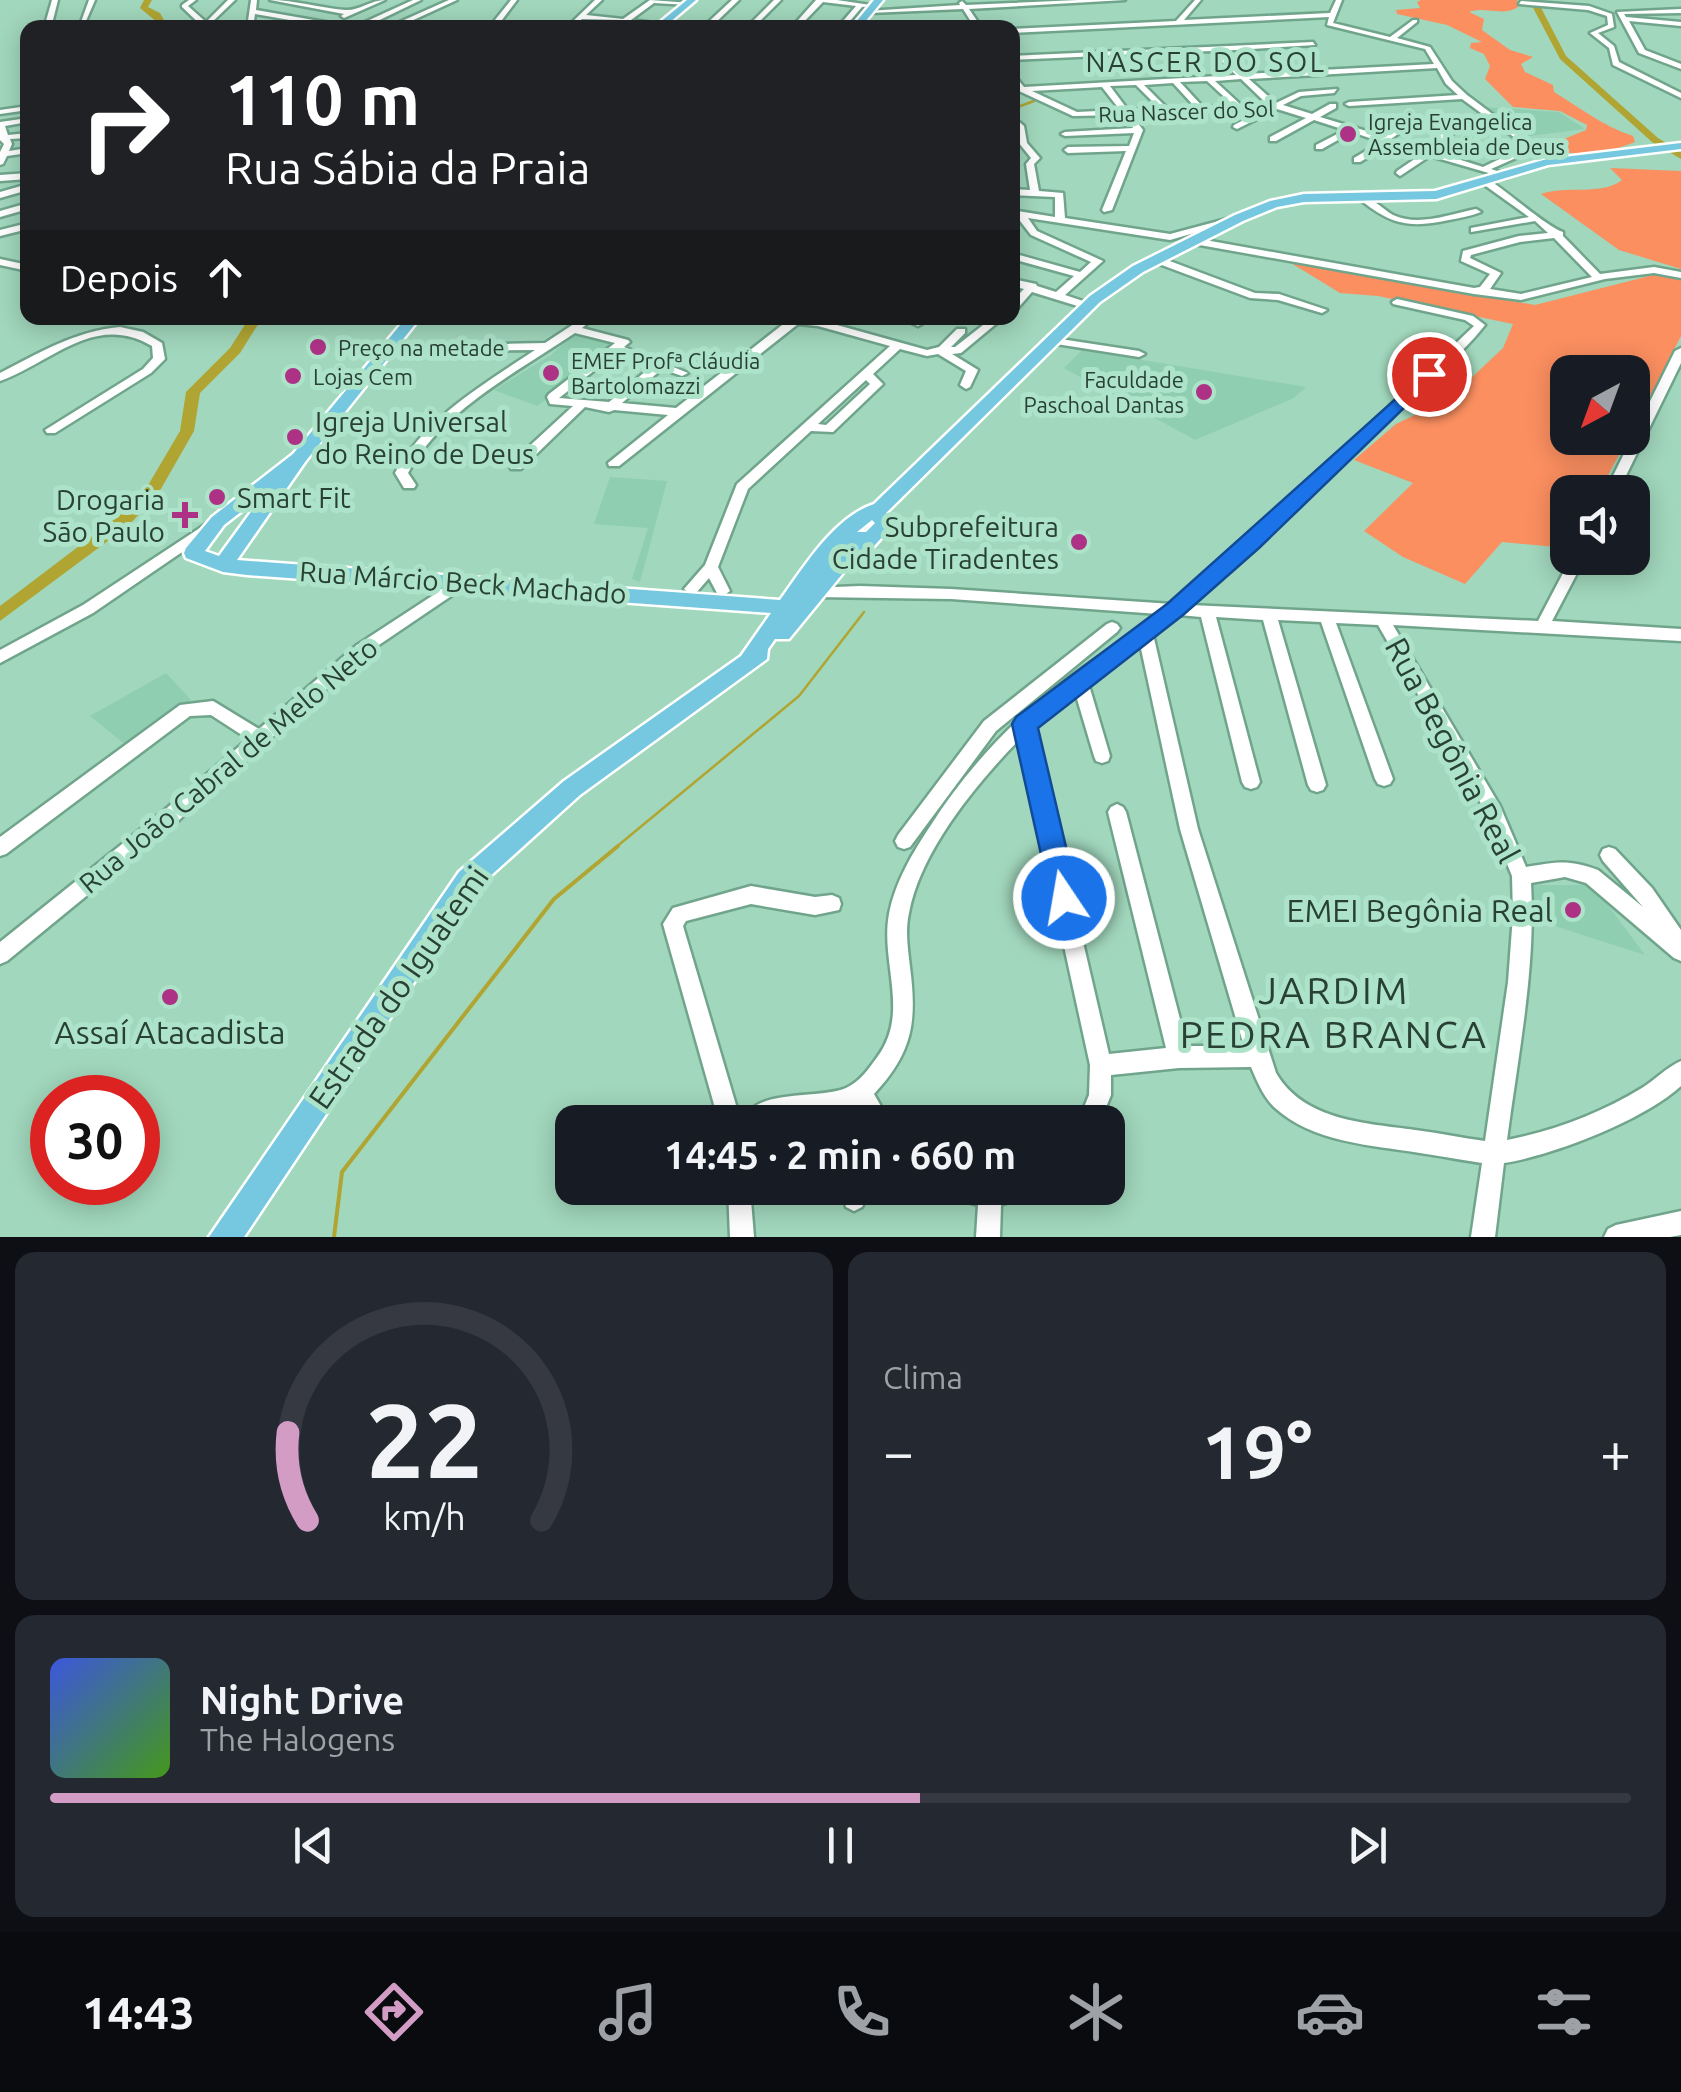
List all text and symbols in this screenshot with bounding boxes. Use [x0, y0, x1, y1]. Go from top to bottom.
district label: NASCER DO SOL [1085, 46, 1327, 77]
icon: right [60, 60, 190, 190]
text: 110 m [225, 60, 420, 138]
street label: Rua Nascer do Sol [1098, 95, 1275, 127]
place label: Igreja Evangelica Assembleia de Deus [1368, 109, 1565, 159]
marker: Igreja Evangelica Assembleia de Deus [1337, 123, 1359, 145]
text: Rua Sábia da Praia [225, 142, 591, 193]
icon: ahead [198, 250, 253, 305]
text: Depois [60, 257, 178, 299]
pin [1387, 332, 1472, 417]
place label: Preço na metade [338, 335, 505, 360]
marker: Preço na metade [307, 336, 329, 358]
icon: arrive [1402, 347, 1457, 402]
place label: EMEF Profª Cláudia Bartolomazzi [571, 348, 760, 398]
north arrow [1550, 355, 1650, 455]
map controls [1550, 355, 1650, 575]
marker: EMEF Profª Cláudia Bartolomazzi [540, 362, 562, 384]
place label: Lojas Cem [313, 364, 413, 389]
marker: Lojas Cem [282, 365, 304, 387]
place label: Faculdade Paschoal Dantas [1024, 367, 1184, 417]
marker: Faculdade Paschoal Dantas [1193, 381, 1215, 403]
place label: Igreja Universal do Reino de Deus [315, 406, 534, 469]
marker: Igreja Universal do Reino de Deus [284, 426, 306, 448]
button: sound [1550, 475, 1650, 575]
place label: Smart Fit [237, 482, 351, 513]
place label: Drogaria São Paulo [43, 484, 165, 547]
marker: Smart Fit [206, 486, 228, 508]
marker: Drogaria São Paulo [174, 504, 196, 526]
place label: Subprefeitura Cidade Tiradentes [832, 511, 1059, 574]
marker: Subprefeitura Cidade Tiradentes [1068, 531, 1090, 553]
street label: Rua Márcio Beck Machado [298, 555, 628, 609]
street label: Rua João Cabral de Melo Neto [73, 631, 383, 899]
street label: Rua Begônia Real [1379, 631, 1527, 869]
position arrow [1012, 846, 1116, 950]
street label: Estrada do Iguatemi [301, 859, 495, 1115]
place label: EMEI Begônia Real [1286, 892, 1553, 928]
marker: EMEI Begônia Real [1562, 899, 1584, 921]
district label: JARDIM PEDRA BRANCA [1180, 969, 1488, 1055]
marker: Assaí Atacadista [159, 986, 181, 1008]
place label: Assaí Atacadista [55, 1014, 285, 1050]
speed limit sign: 30 [30, 1075, 160, 1205]
text: 14:45 · 2 min · 660 m [664, 1134, 1016, 1176]
text: Clima [883, 1359, 963, 1395]
text: 22 [365, 1381, 483, 1498]
text: 19° [1201, 1409, 1313, 1493]
text: − [883, 1421, 914, 1482]
text: + [1600, 1421, 1631, 1482]
text: km/h [383, 1497, 465, 1537]
text: Night Drive [200, 1679, 404, 1721]
text: The Halogens [200, 1721, 395, 1757]
icon: previous [286, 1818, 341, 1873]
icon: pause [813, 1818, 868, 1873]
icon: next [1340, 1818, 1395, 1873]
icon: directions [359, 1977, 429, 2047]
icon: music [593, 1977, 663, 2047]
icon: phone [827, 1977, 897, 2047]
icon: climate [1061, 1977, 1131, 2047]
icon: car [1295, 1977, 1365, 2047]
icon: filters [1529, 1977, 1599, 2047]
text: 14:43 [82, 1987, 195, 2038]

